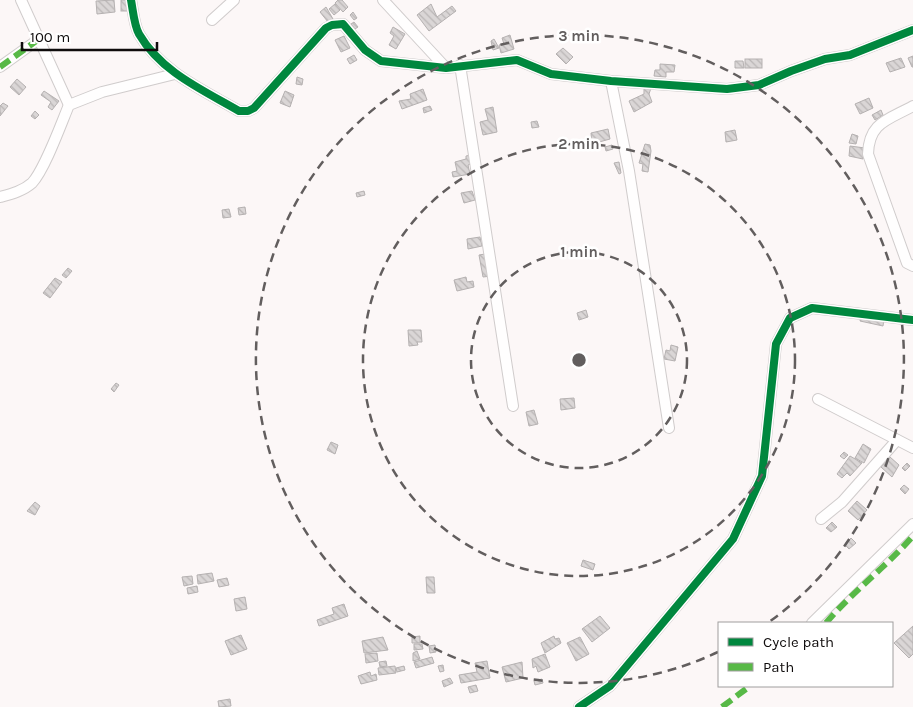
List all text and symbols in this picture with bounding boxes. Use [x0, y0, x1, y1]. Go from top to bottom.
scale bar [22, 20, 158, 52]
text: 3 min [558, 27, 600, 45]
text: 100 m [30, 28, 70, 46]
text: 2 min [558, 135, 600, 153]
text: 1 min [560, 243, 598, 261]
centre of rings [570, 351, 588, 369]
legend [718, 622, 893, 687]
text: Cycle path [763, 633, 834, 651]
text: Path [763, 658, 794, 676]

